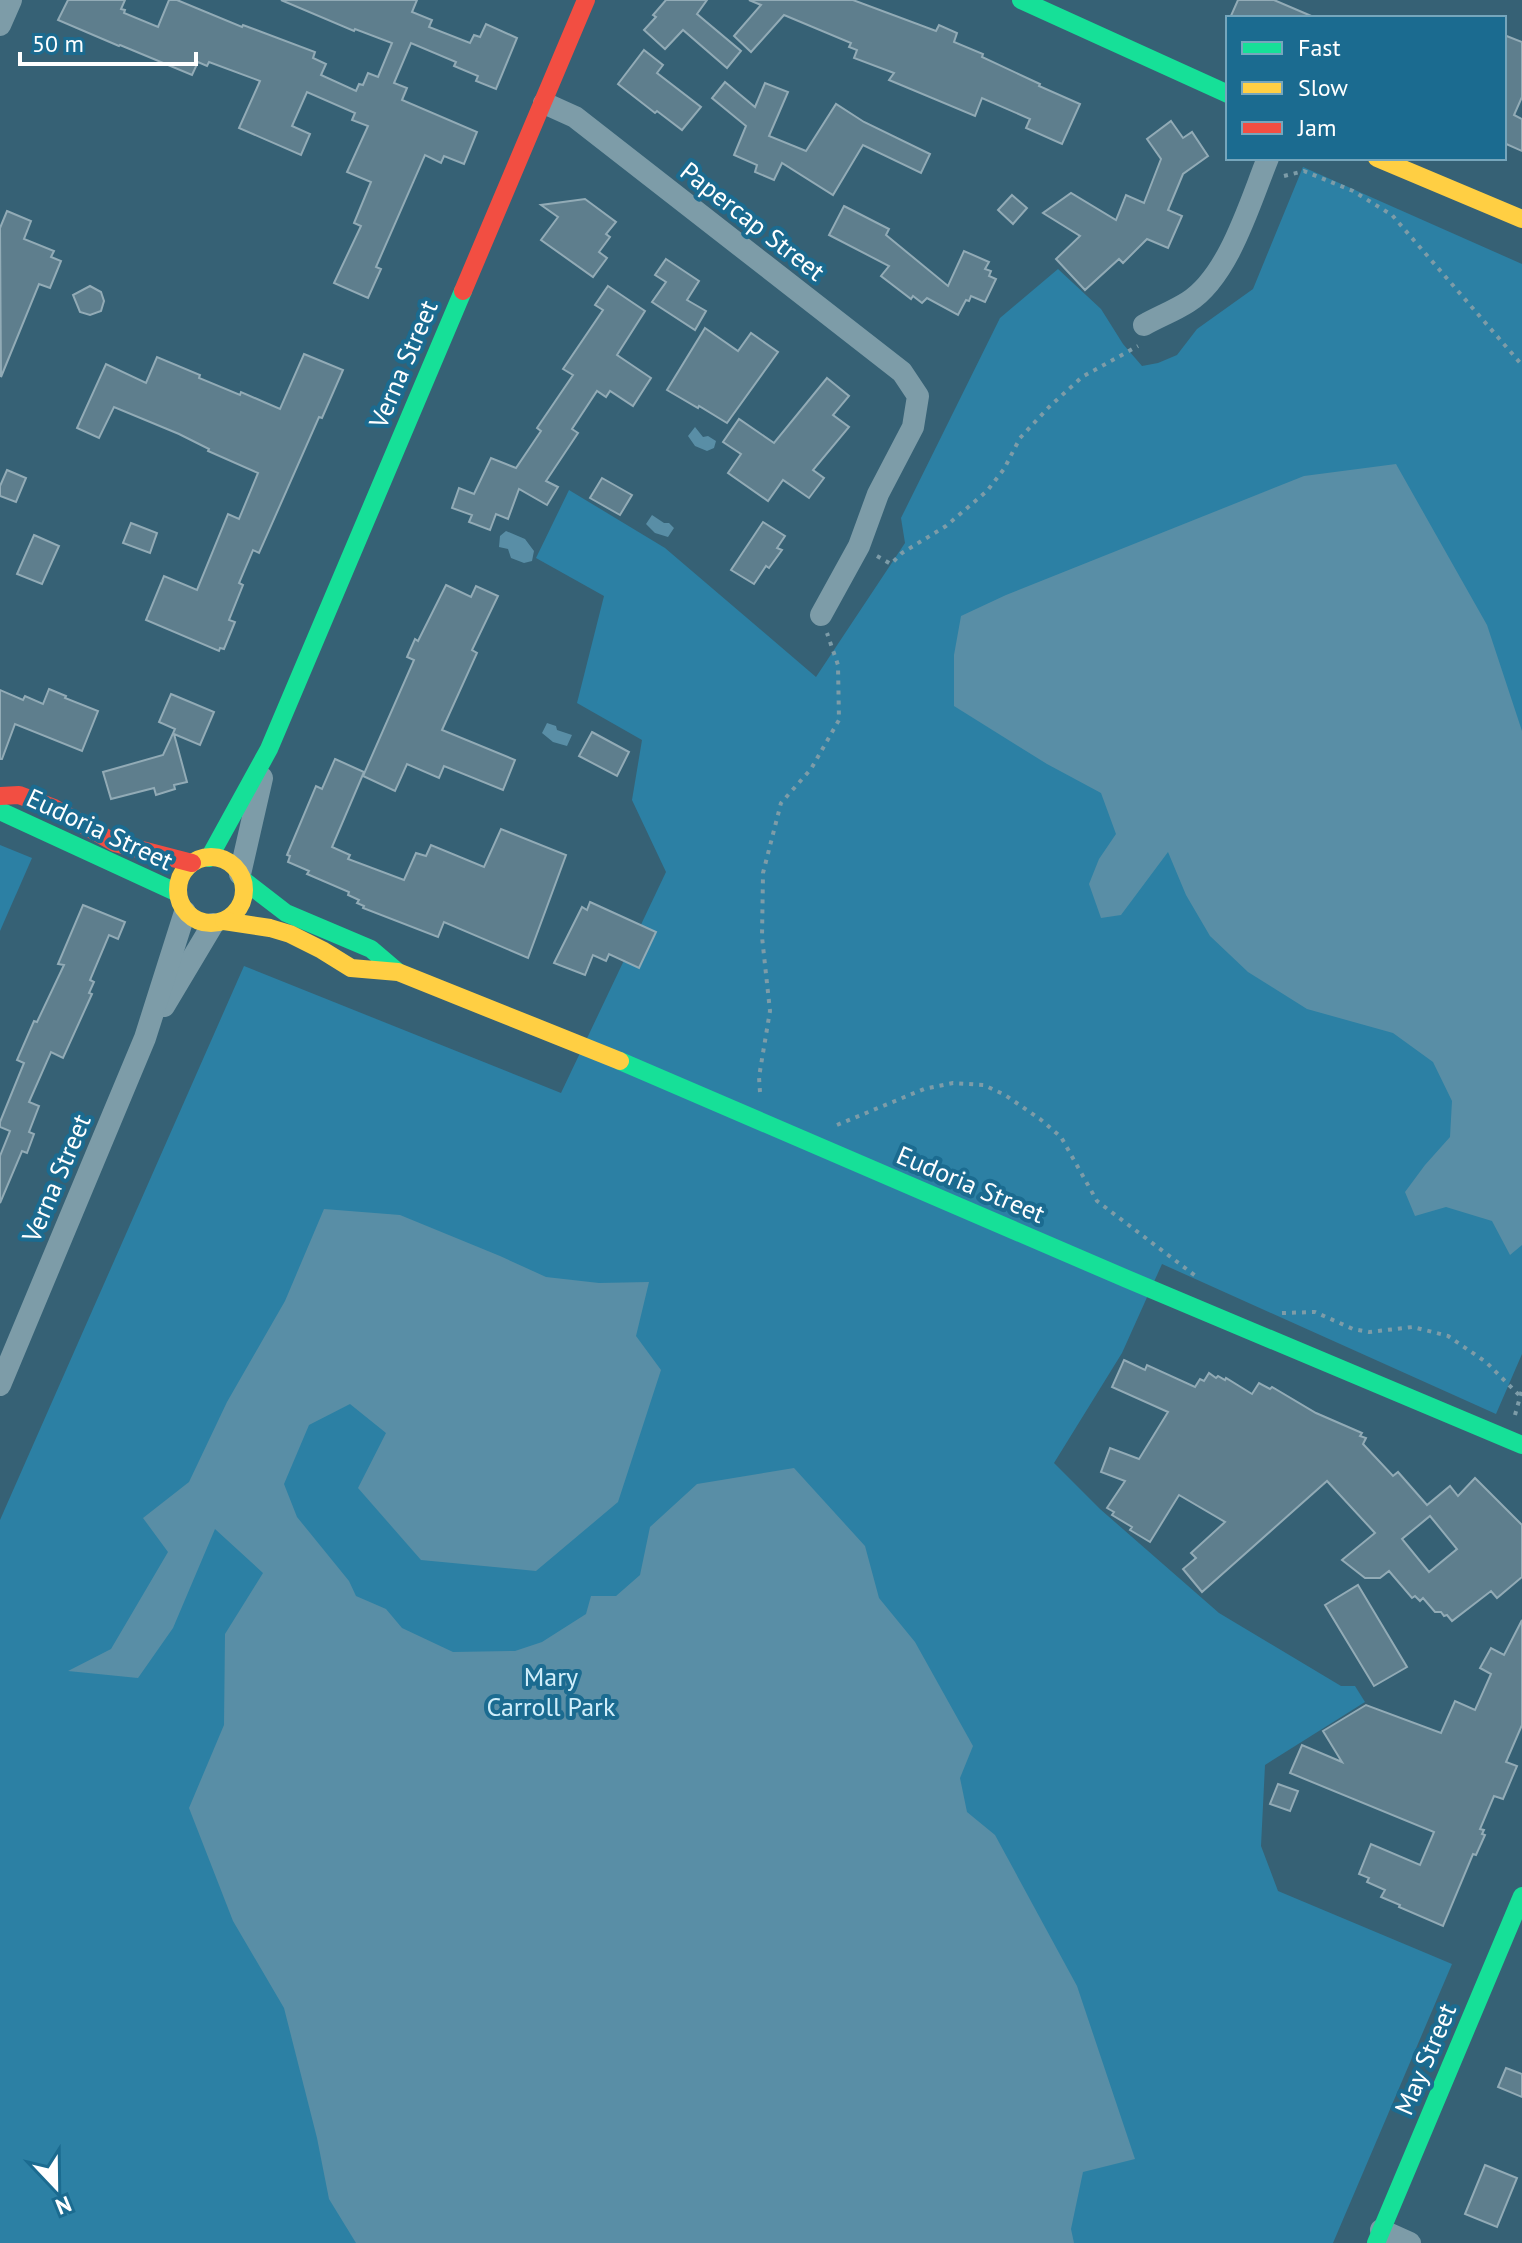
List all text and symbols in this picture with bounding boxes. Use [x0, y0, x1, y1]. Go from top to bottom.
scale bar [20, 16, 196, 66]
legend [1226, 16, 1506, 160]
text: 50 m [32, 28, 84, 59]
text: Fast [1298, 32, 1341, 63]
text: Slow [1298, 72, 1348, 103]
text: Jam [1297, 112, 1336, 143]
street label: Papercap Street [674, 154, 832, 288]
street label: Verna Street [361, 295, 445, 434]
street label: Eudoria Street [21, 781, 179, 877]
street label: Verna Street [14, 1109, 98, 1248]
street label: Eudoria Street [892, 1138, 1050, 1230]
park label: Mary Carroll Park [487, 1660, 616, 1723]
street label: May Street [1387, 1998, 1463, 2120]
north arrow [16, 2147, 96, 2227]
text: N [52, 2190, 75, 2221]

